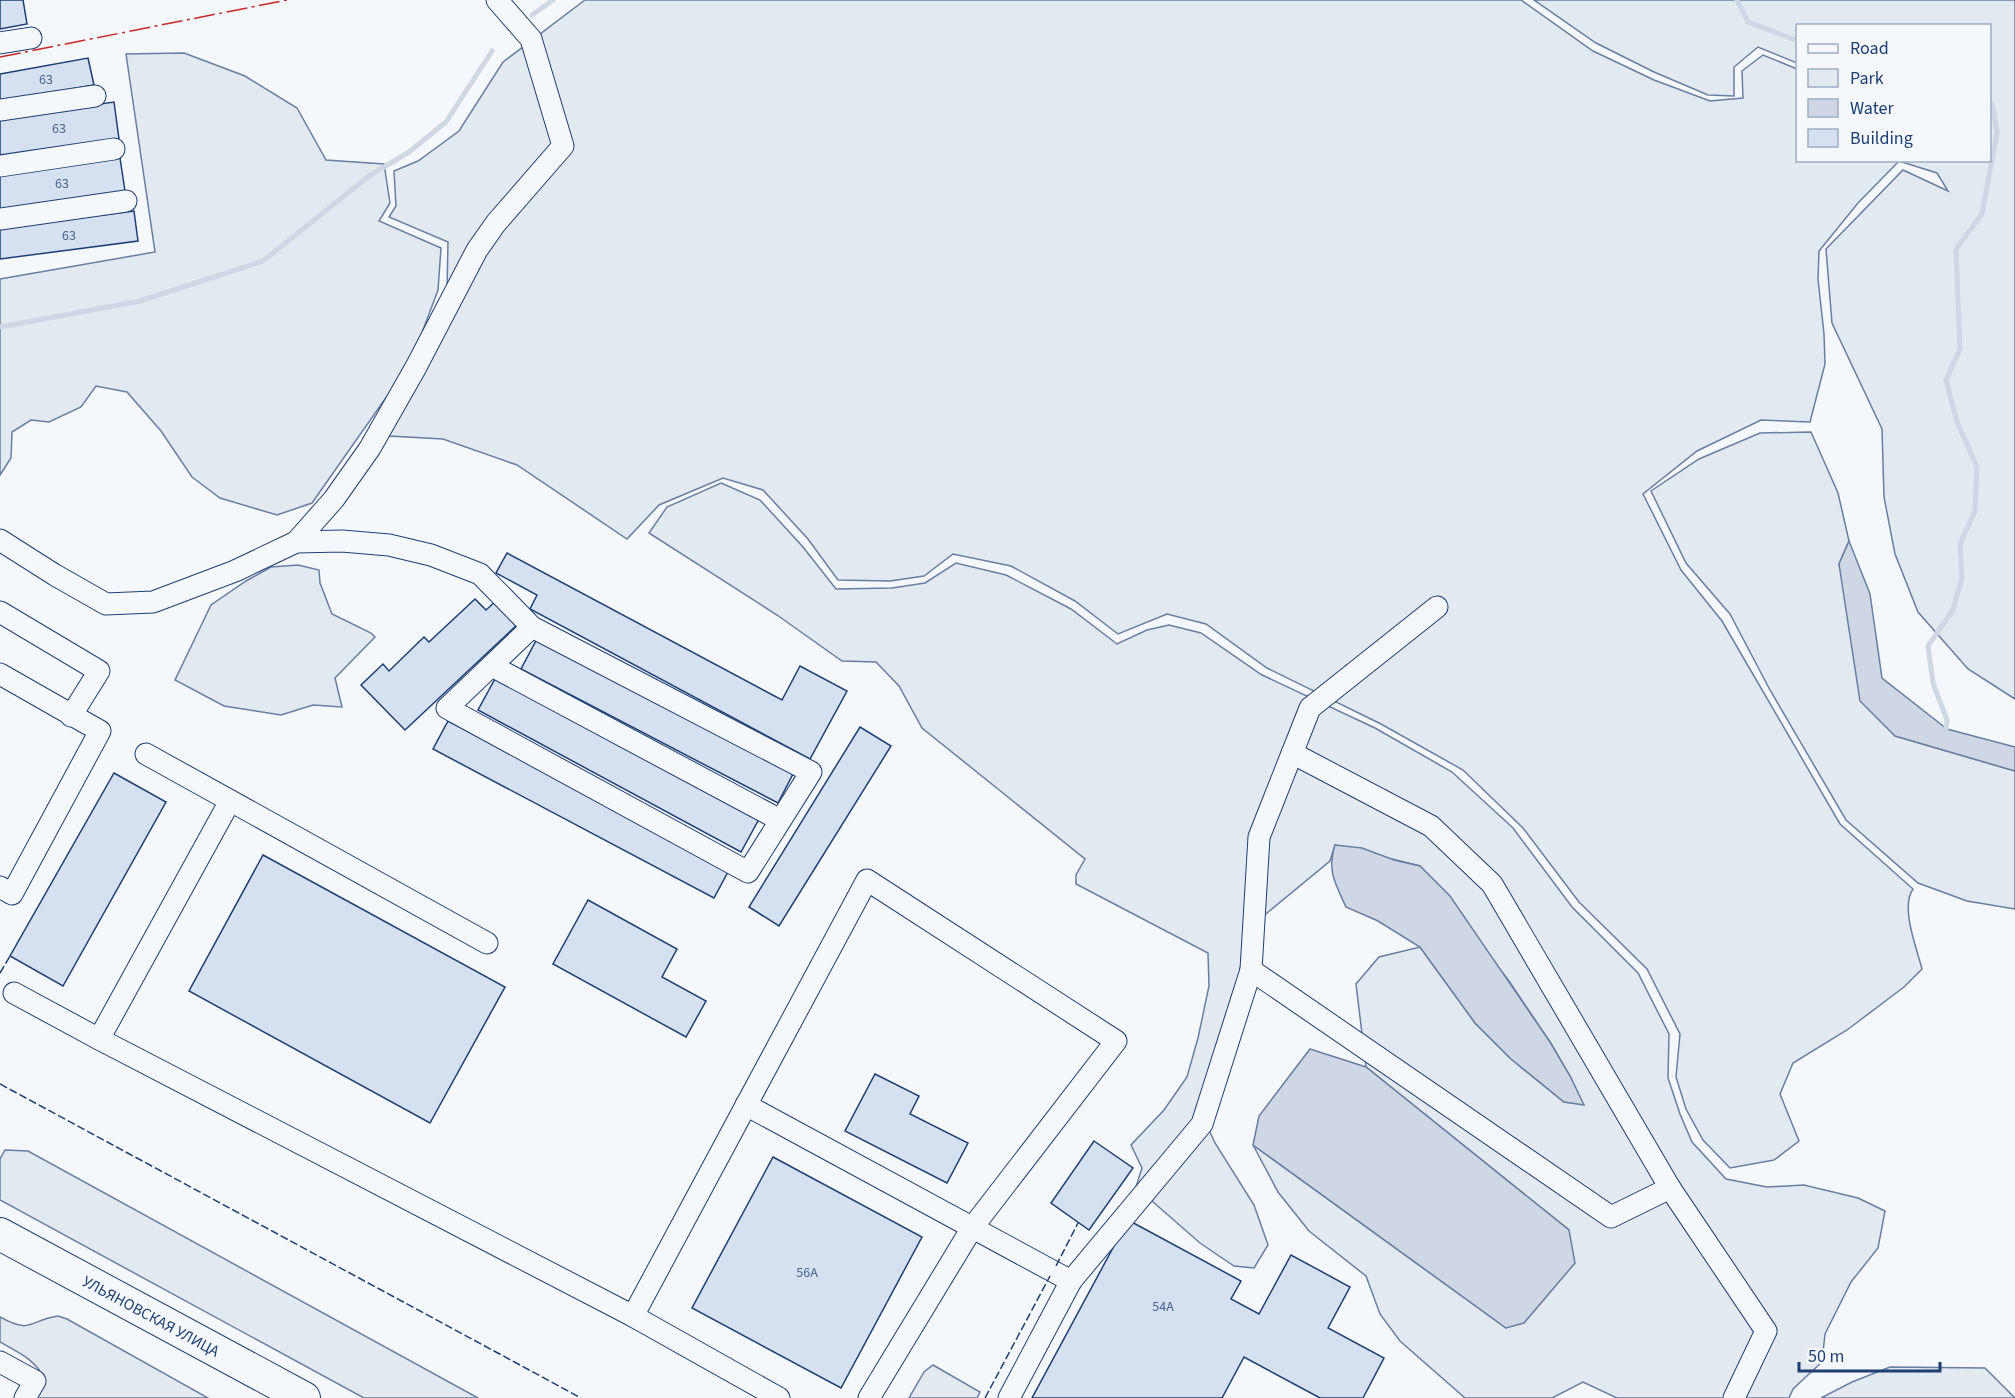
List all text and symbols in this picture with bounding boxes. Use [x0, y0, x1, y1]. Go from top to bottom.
legend [1796, 24, 1991, 162]
text: Road [1850, 36, 1889, 61]
text: Park [1850, 66, 1884, 91]
house number: 63 [39, 70, 53, 90]
text: Water [1850, 96, 1894, 121]
house number: 63 [52, 119, 66, 139]
text: Building [1850, 126, 1913, 151]
house number: 63 [55, 174, 69, 194]
house number: 63 [62, 226, 76, 246]
house number: 56А [796, 1263, 818, 1283]
street label: УЛЬЯНОВСКАЯ УЛИЦА [79, 1271, 224, 1363]
house number: 54А [1152, 1297, 1174, 1317]
scale bar [1799, 1335, 1940, 1373]
text: 50 m [1808, 1344, 1844, 1369]

